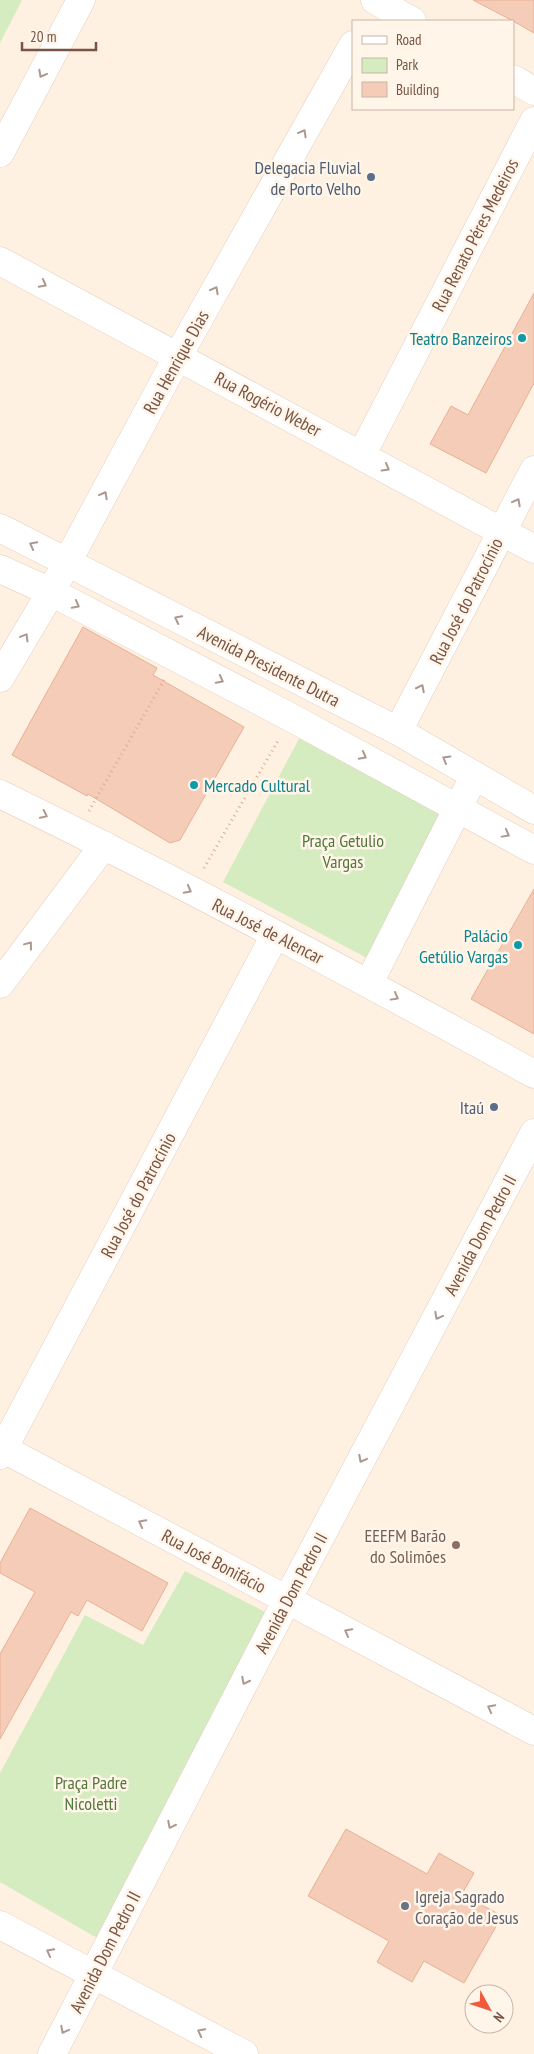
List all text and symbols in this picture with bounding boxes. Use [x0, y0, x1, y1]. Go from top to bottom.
scale bar [22, 20, 96, 52]
legend [352, 20, 514, 110]
text: 20 m [30, 27, 56, 46]
text: Road [396, 30, 422, 49]
text: Park [396, 55, 418, 74]
one-way arrow [38, 69, 48, 78]
text: Building [396, 80, 439, 99]
one-way arrow [297, 130, 307, 139]
street label: Rua Renato Péres Medeiros [427, 155, 523, 315]
place label: Delegacia Fluvial de Porto Velho [255, 156, 362, 200]
marker: Delegacia Fluvial de Porto Velho [365, 171, 377, 183]
one-way arrow [38, 278, 47, 288]
one-way arrow [209, 287, 219, 296]
street label: Rua Henrique Dias [138, 306, 214, 418]
place label: Teatro Banzeiros [410, 327, 512, 350]
marker: Teatro Banzeiros [516, 332, 528, 344]
street label: Rua Rogério Weber [211, 366, 325, 442]
one-way arrow [381, 462, 390, 472]
one-way arrow [98, 491, 108, 500]
one-way arrow [511, 498, 521, 507]
street label: Rua José do Patrocínio [424, 534, 508, 668]
one-way arrow [30, 541, 39, 551]
one-way arrow [70, 599, 79, 609]
one-way arrow [174, 615, 183, 625]
street label: Avenida Presidente Dutra [194, 620, 344, 712]
one-way arrow [18, 633, 28, 642]
one-way arrow [214, 674, 223, 684]
one-way arrow [415, 684, 425, 693]
one-way arrow [358, 750, 367, 760]
one-way arrow [443, 756, 452, 766]
place label: Mercado Cultural [204, 774, 311, 797]
marker: Mercado Cultural [188, 779, 200, 791]
one-way arrow [39, 809, 48, 819]
one-way arrow [501, 827, 510, 837]
park label: Praça Getulio Vargas [302, 829, 384, 873]
one-way arrow [183, 884, 192, 894]
street label: Rua José de Alencar [208, 893, 328, 969]
place label: Palácio Getúlio Vargas [419, 924, 508, 968]
marker: Palácio Getúlio Vargas [512, 939, 524, 951]
one-way arrow [23, 941, 32, 951]
one-way arrow [389, 991, 398, 1001]
place label: Itaú [460, 1096, 484, 1119]
marker: Itaú [488, 1101, 500, 1113]
street label: Rua José do Patrocínio [95, 1128, 181, 1262]
street label: Avenida Dom Pedro II [439, 1171, 521, 1299]
one-way arrow [434, 1310, 444, 1319]
one-way arrow [358, 1454, 368, 1463]
one-way arrow [138, 1519, 147, 1529]
street label: Rua José Bonifácio [158, 1524, 270, 1598]
place label: EEEFM Barão do Solimões [365, 1524, 446, 1568]
street label: Avenida Dom Pedro II [250, 1529, 332, 1657]
marker: EEEFM Barão do Solimões [450, 1539, 462, 1551]
one-way arrow [344, 1628, 353, 1638]
one-way arrow [242, 1675, 252, 1684]
one-way arrow [487, 1704, 496, 1714]
park label: Praça Padre Nicoletti [55, 1771, 127, 1815]
one-way arrow [167, 1820, 177, 1829]
place label: Igreja Sagrado Coração de Jesus [415, 1885, 519, 1929]
street label: Avenida Dom Pedro II [64, 1887, 146, 2017]
marker: Igreja Sagrado Coração de Jesus [399, 1900, 411, 1912]
one-way arrow [46, 1949, 55, 1959]
north arrow [464, 1984, 514, 2034]
text: N [490, 2009, 508, 2026]
one-way arrow [60, 2025, 70, 2034]
one-way arrow [197, 2028, 206, 2038]

